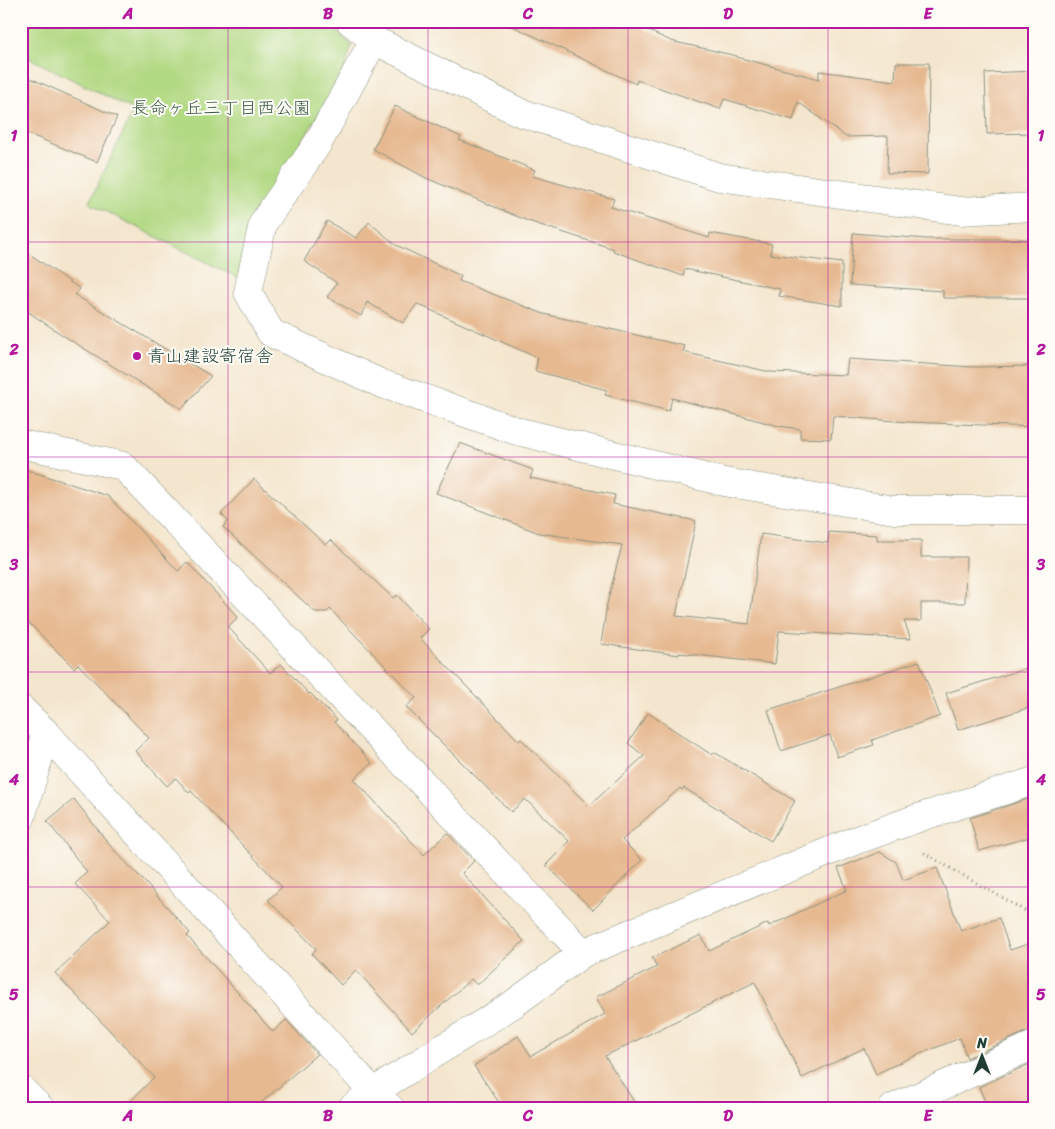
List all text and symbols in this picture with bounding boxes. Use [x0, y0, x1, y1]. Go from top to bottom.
text: A [122, 0, 133, 28]
text: B [323, 0, 334, 28]
text: C [522, 0, 534, 28]
text: D [723, 0, 733, 28]
text: E [924, 0, 934, 28]
park label: 長命ヶ丘三丁目西公園 [131, 92, 311, 124]
text: 1 [11, 121, 18, 150]
text: 1 [1038, 121, 1045, 150]
text: 2 [8, 335, 19, 364]
text: 2 [1035, 335, 1046, 364]
place label: 青山建設寄宿舎 [147, 340, 273, 372]
marker: 青山建設寄宿舎 [131, 350, 143, 362]
text: 3 [9, 550, 19, 579]
text: 3 [1036, 550, 1046, 579]
text: 4 [8, 765, 19, 794]
text: 4 [1035, 765, 1046, 794]
text: 5 [9, 980, 19, 1009]
text: 5 [1036, 980, 1046, 1009]
text: N [976, 1031, 987, 1056]
north arrow [958, 1032, 1008, 1082]
text: A [122, 1101, 133, 1129]
text: B [323, 1101, 334, 1129]
text: C [522, 1101, 534, 1129]
text: D [723, 1101, 733, 1129]
text: E [924, 1101, 934, 1129]

